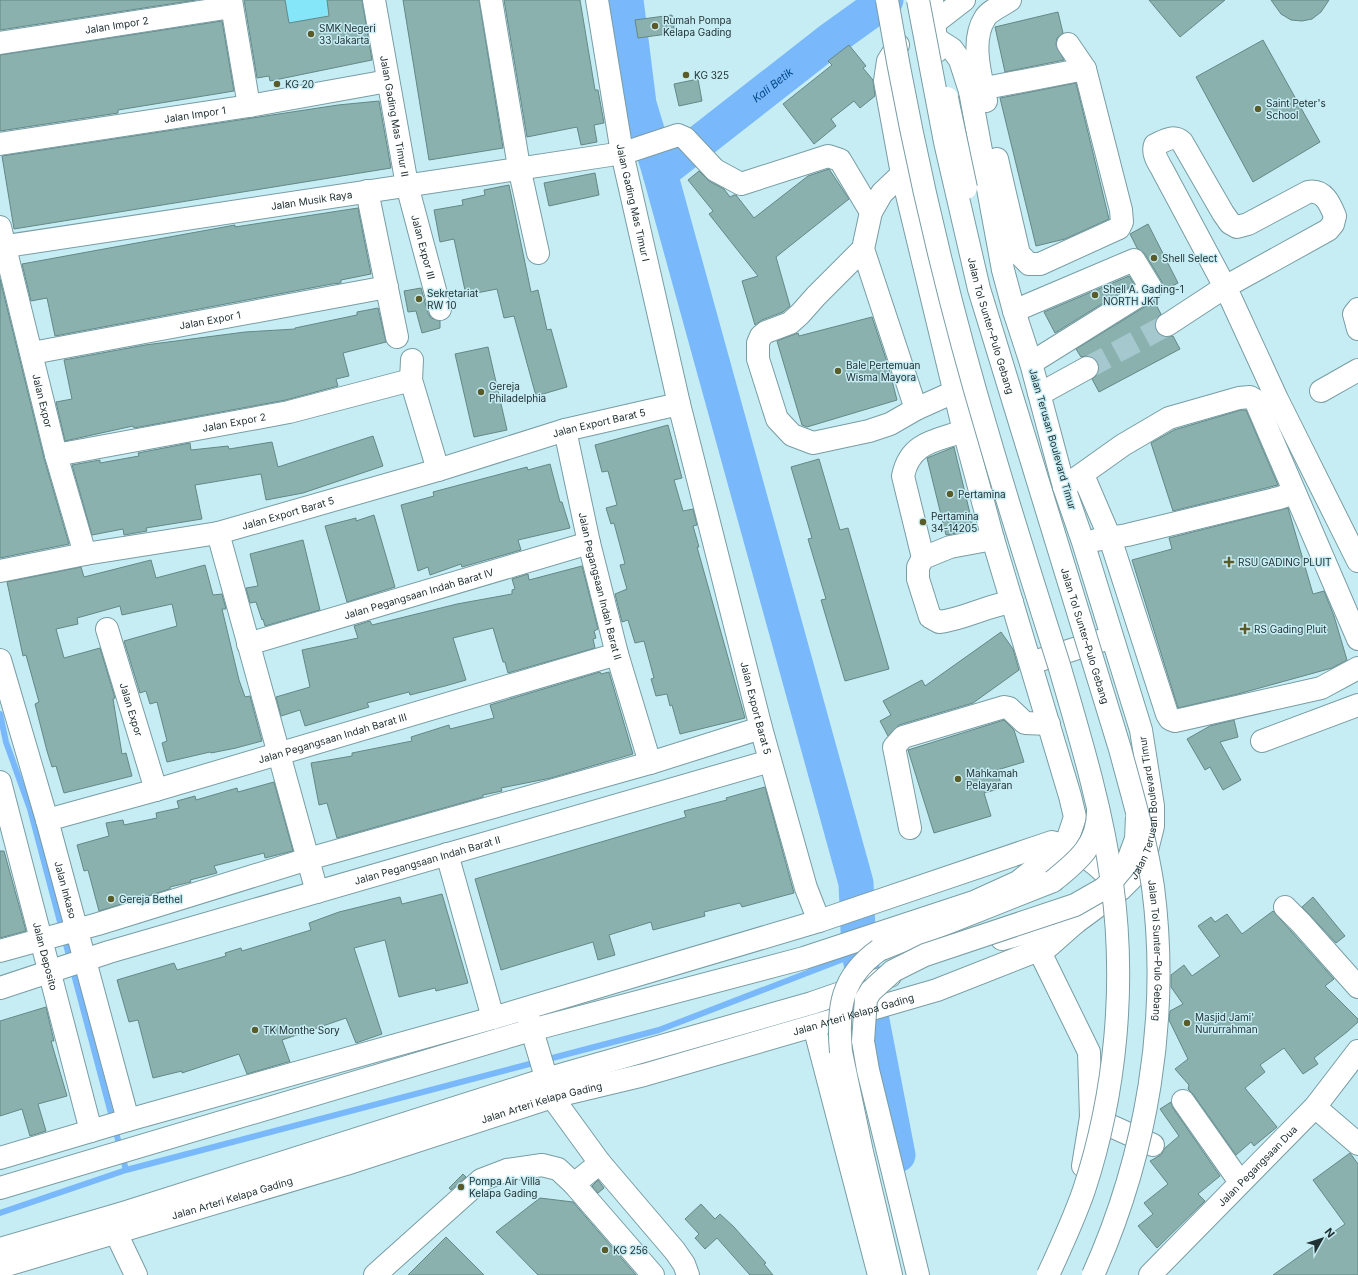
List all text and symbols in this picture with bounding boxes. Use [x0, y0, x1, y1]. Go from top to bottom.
street label: Jalan Impor 2 [84, 14, 149, 36]
place label: Rumah Pompa Kelapa Gading [663, 14, 732, 38]
marker: Rumah Pompa Kelapa Gading [650, 21, 660, 31]
place label: SMK Negeri 33 Jakarta [319, 22, 376, 46]
marker: SMK Negeri 33 Jakarta [306, 29, 316, 39]
street label: Jalan Gading Mas Timur II [378, 55, 411, 178]
water label: Kali Betik [749, 64, 797, 105]
place label: KG 325 [694, 69, 729, 81]
marker: KG 325 [681, 70, 691, 80]
place label: KG 20 [285, 78, 314, 90]
marker: KG 20 [272, 79, 282, 89]
place label: Saint Peter's School [1266, 97, 1326, 121]
street label: Jalan Impor 1 [163, 104, 226, 125]
marker: Saint Peter's School [1253, 104, 1263, 114]
street label: Jalan Gading Mas Timur I [615, 143, 652, 263]
street label: Jalan Musik Raya [270, 188, 353, 212]
street label: Jalan Expor III [409, 213, 438, 281]
place label: Shell Select [1162, 252, 1218, 264]
marker: Shell Select [1149, 253, 1159, 263]
street label: Jalan Tol Sunter–Pulo Gebang [966, 256, 1017, 395]
place label: Shell A. Gading-1 NORTH JKT [1103, 283, 1184, 307]
place label: Sekretariat RW 10 [427, 287, 479, 311]
marker: Shell A. Gading-1 NORTH JKT [1090, 290, 1100, 300]
marker: Sekretariat RW 10 [414, 294, 424, 304]
street label: Jalan Expor 1 [178, 308, 242, 332]
place label: Bale Pertemuan Wisma Mayora [846, 359, 921, 383]
marker: Bale Pertemuan Wisma Mayora [833, 366, 843, 376]
street label: Jalan Terusan Boulevard Timur [1027, 367, 1079, 511]
street label: Jalan Expor [30, 372, 55, 429]
place label: Gereja Philadelphia [489, 380, 546, 404]
marker: Gereja Philadelphia [476, 387, 486, 397]
street label: Jalan Export Barat 5 [551, 406, 647, 440]
street label: Jalan Expor 2 [201, 410, 267, 434]
place label: Pertamina [958, 488, 1006, 500]
marker: Pertamina [945, 489, 955, 499]
street label: Jalan Export Barat 5 [240, 494, 335, 532]
place label: Pertamina 34-14205 [931, 510, 979, 534]
street label: Jalan Pegangsaan Indah Barat II [577, 511, 624, 661]
marker: Pertamina 34-14205 [918, 517, 928, 527]
marker: RSU GADING PLUIT [1223, 556, 1235, 568]
place label: RSU GADING PLUIT [1238, 556, 1332, 568]
street label: Jalan Pegangsaan Indah Barat IV [342, 566, 495, 621]
street label: Jalan Tol Sunter–Pulo Gebang [1059, 566, 1112, 705]
marker: RS Gading Pluit [1239, 623, 1251, 635]
place label: RS Gading Pluit [1254, 623, 1327, 635]
street label: Jalan Export Barat 5 [738, 660, 774, 756]
street label: Jalan Expor [118, 681, 145, 738]
street label: Jalan Pegangsaan Indah Barat III [257, 710, 408, 766]
street label: Jalan Terusan Boulevard Timur [1128, 735, 1159, 882]
place label: Mahkamah Pelayaran [966, 767, 1018, 791]
marker: Mahkamah Pelayaran [953, 774, 963, 784]
street label: Jalan Pegangsaan Indah Barat II [353, 833, 502, 887]
street label: Jalan Inkaso [52, 860, 79, 920]
street label: Jalan Tol Sunter–Pulo Gebang [1146, 879, 1165, 1022]
place label: Gereja Bethel [119, 893, 182, 905]
marker: Gereja Bethel [106, 894, 116, 904]
street label: Jalan Deposito [31, 921, 60, 992]
street label: Jalan Arteri Kelapa Gading [791, 991, 915, 1038]
place label: Masjid Jami' Nururrahman [1195, 1011, 1258, 1035]
marker: Masjid Jami' Nururrahman [1182, 1018, 1192, 1028]
place label: TK Monthe Sory [263, 1024, 340, 1036]
marker: TK Monthe Sory [250, 1025, 260, 1035]
street label: Jalan Arteri Kelapa Gading [479, 1079, 603, 1126]
street label: Jalan Pegangsaan Dua [1215, 1123, 1299, 1209]
street label: Jalan Arteri Kelapa Gading [170, 1174, 294, 1222]
place label: Pompa Air Villa Kelapa Gading [469, 1175, 540, 1199]
marker: Pompa Air Villa Kelapa Gading [456, 1182, 466, 1192]
north arrow [1302, 1219, 1342, 1259]
text: N [1322, 1225, 1338, 1240]
place label: KG 256 [613, 1244, 648, 1256]
marker: KG 256 [600, 1245, 610, 1255]

